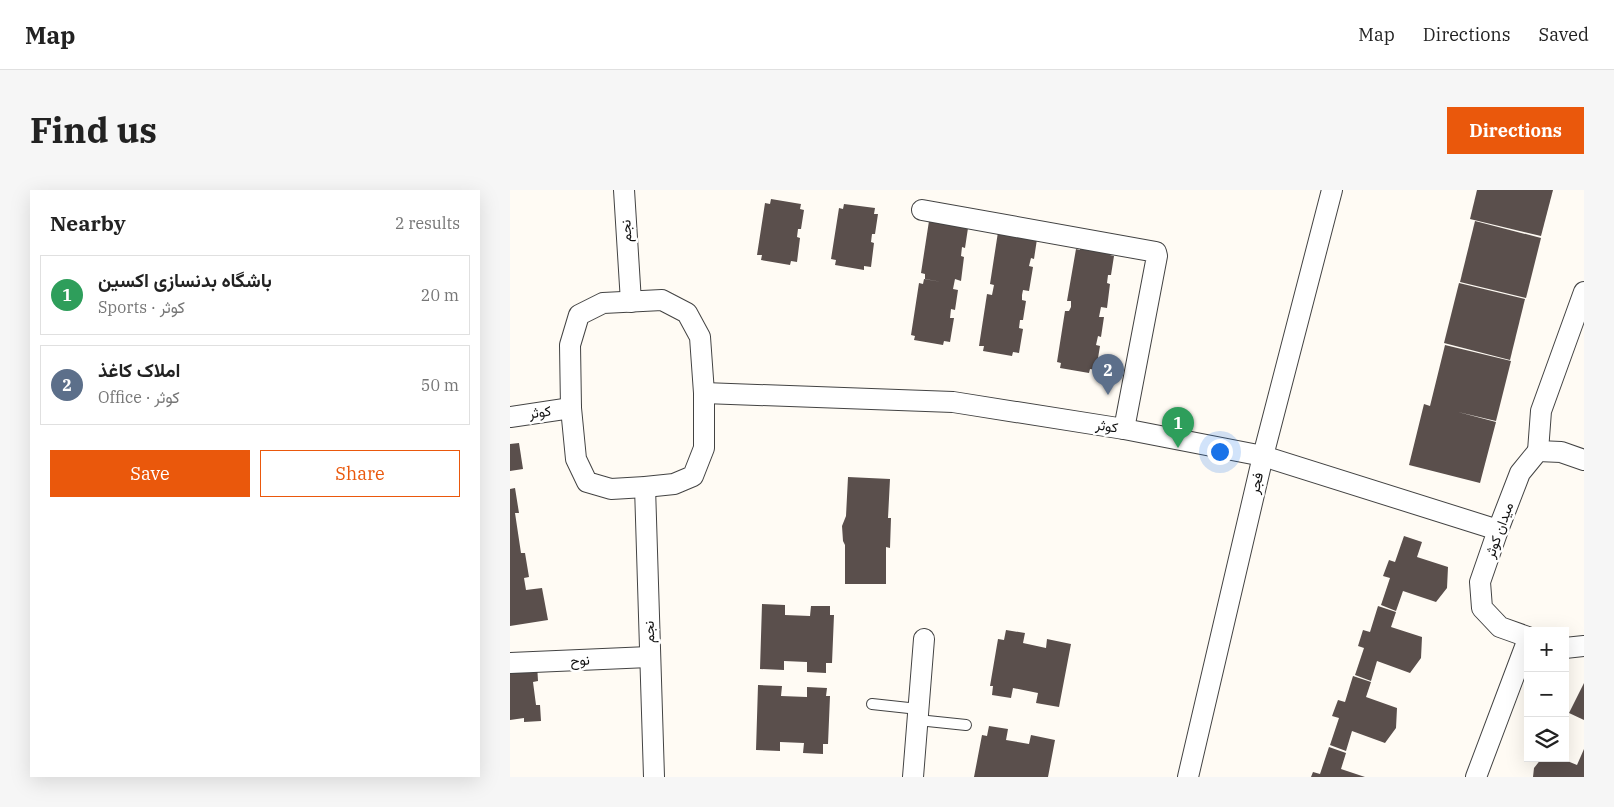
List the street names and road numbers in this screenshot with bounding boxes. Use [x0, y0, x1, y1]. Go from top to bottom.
street label: نجم [616, 219, 636, 243]
street label: کوثر [527, 402, 552, 423]
street label: کوثر [1094, 415, 1119, 437]
street label: فجر [1245, 471, 1267, 496]
street label: میدان کوثر [1480, 500, 1517, 561]
street label: نجم [640, 621, 658, 643]
street label: نوح [570, 650, 590, 671]

